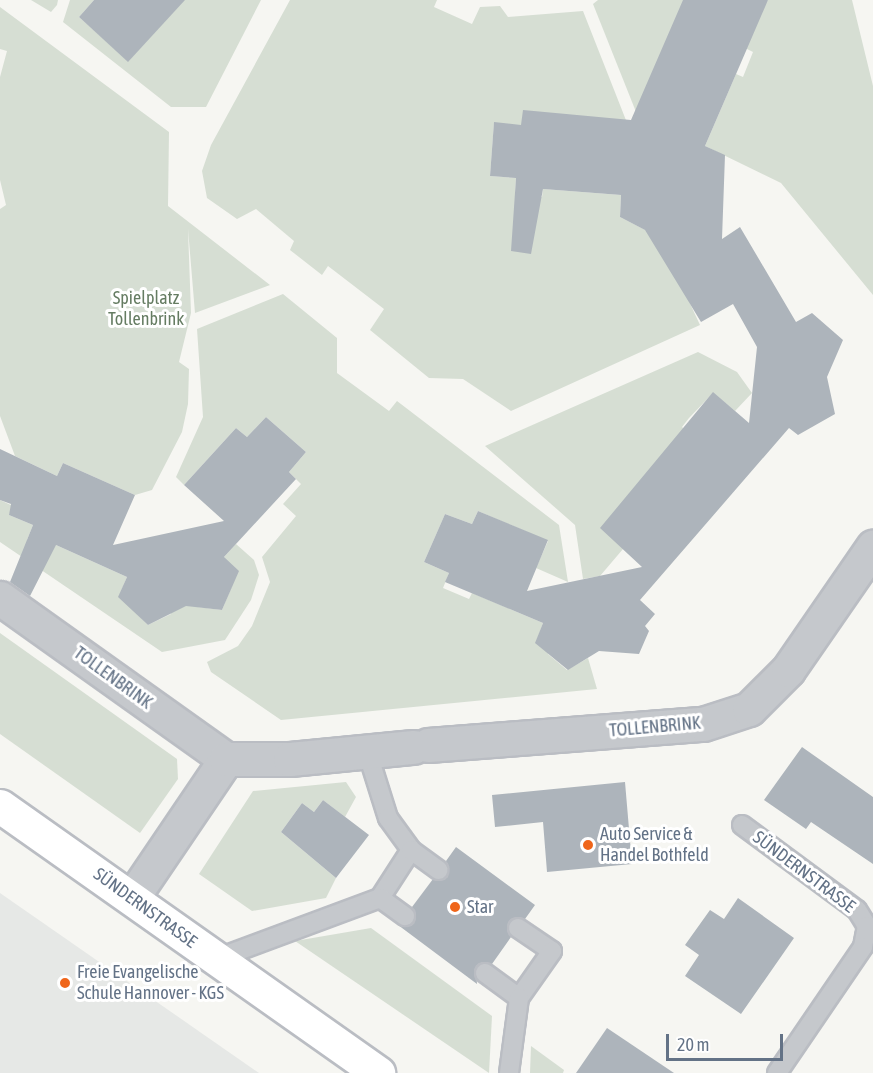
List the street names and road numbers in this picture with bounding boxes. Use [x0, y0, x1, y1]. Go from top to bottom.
street label: TOLLENBRINK [70, 642, 156, 714]
street label: TOLLENBRINK [608, 712, 702, 742]
street label: SÜNDERNSTRASSE [749, 827, 859, 917]
street label: SÜNDERNSTRASSE [89, 863, 201, 953]

